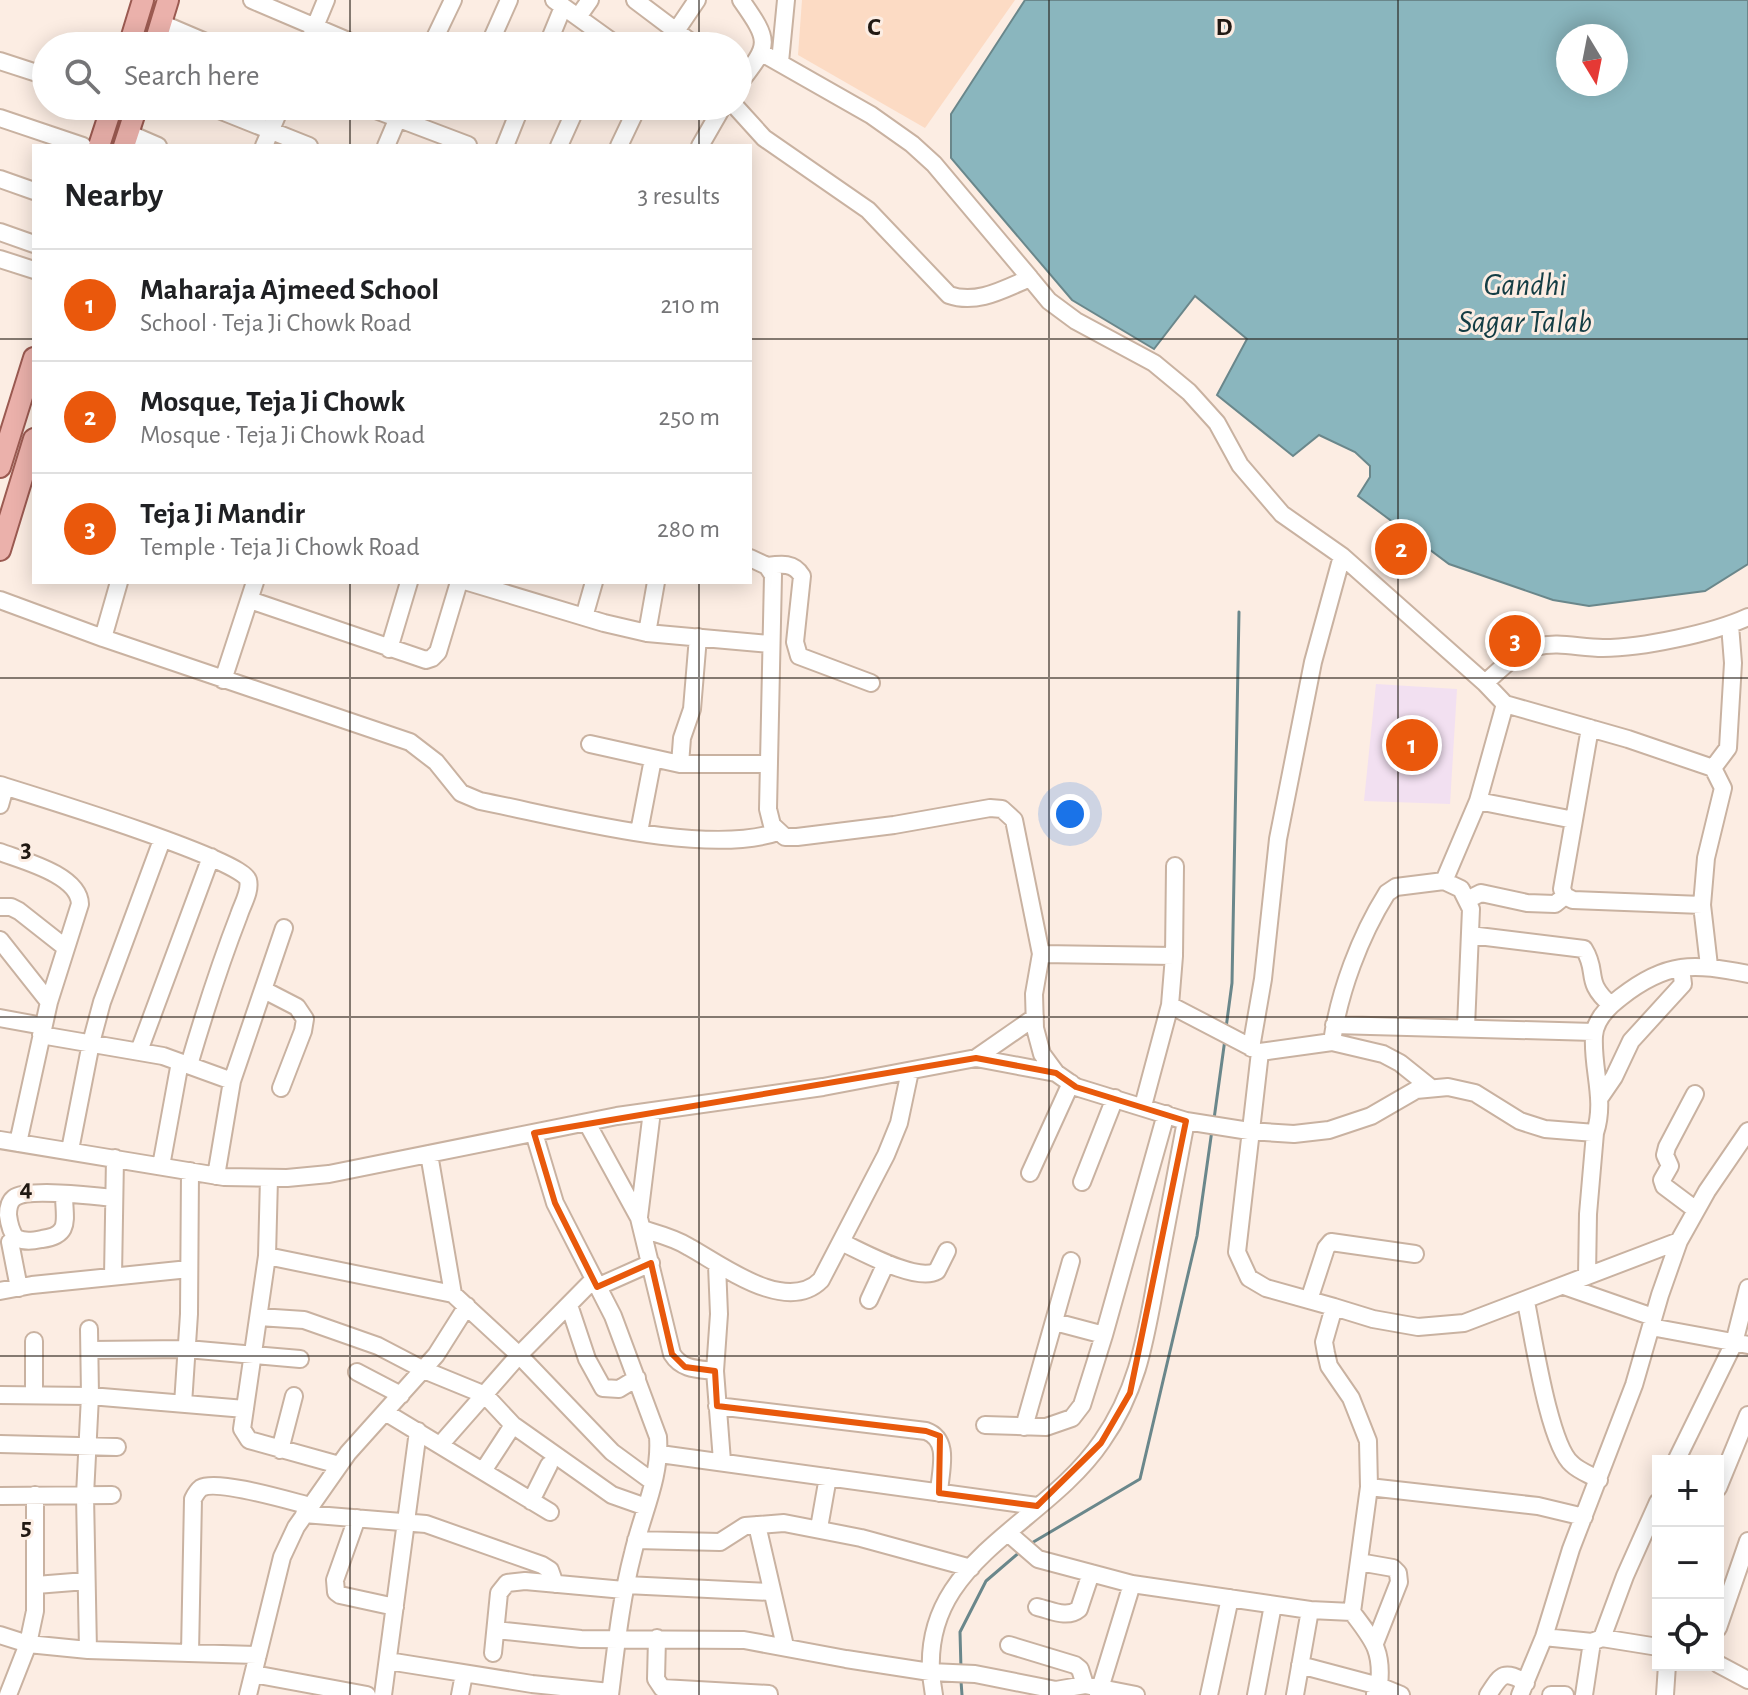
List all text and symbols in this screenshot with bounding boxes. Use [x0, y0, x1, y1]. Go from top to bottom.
text: C [867, 14, 881, 40]
text: D [1215, 14, 1233, 40]
north arrow [1556, 24, 1628, 96]
search box [32, 32, 752, 120]
icon: search [60, 54, 104, 98]
text: Search here [124, 61, 260, 91]
text: Nearby [64, 179, 163, 213]
text: 3 results [637, 183, 720, 209]
water label: Gandhi Sagar Talab [1458, 269, 1592, 338]
text: Maharaja Ajmeed School [140, 275, 439, 305]
text: 1 [85, 292, 95, 318]
text: 210 m [660, 292, 720, 318]
text: School · Teja Ji Chowk Road [140, 310, 411, 336]
text: Mosque, Teja Ji Chowk [140, 387, 405, 417]
text: 2 [84, 404, 96, 430]
text: 250 m [658, 404, 720, 430]
text: Mosque · Teja Ji Chowk Road [140, 422, 425, 448]
text: Teja Ji Mandir [140, 499, 305, 529]
text: 3 [84, 516, 96, 542]
text: 280 m [657, 516, 720, 542]
pin: 2 [1375, 519, 1427, 579]
text: Temple · Teja Ji Chowk Road [140, 534, 420, 560]
pin: 3 [1489, 611, 1541, 671]
pin: 1 [1386, 715, 1438, 775]
your location [1050, 794, 1090, 834]
text: 3 [20, 836, 32, 862]
text: 4 [19, 1175, 33, 1201]
map controls [1652, 1455, 1724, 1671]
button: + [1652, 1455, 1724, 1527]
text: 5 [20, 1514, 32, 1540]
button: − [1652, 1527, 1724, 1599]
button: locate [1652, 1599, 1724, 1671]

